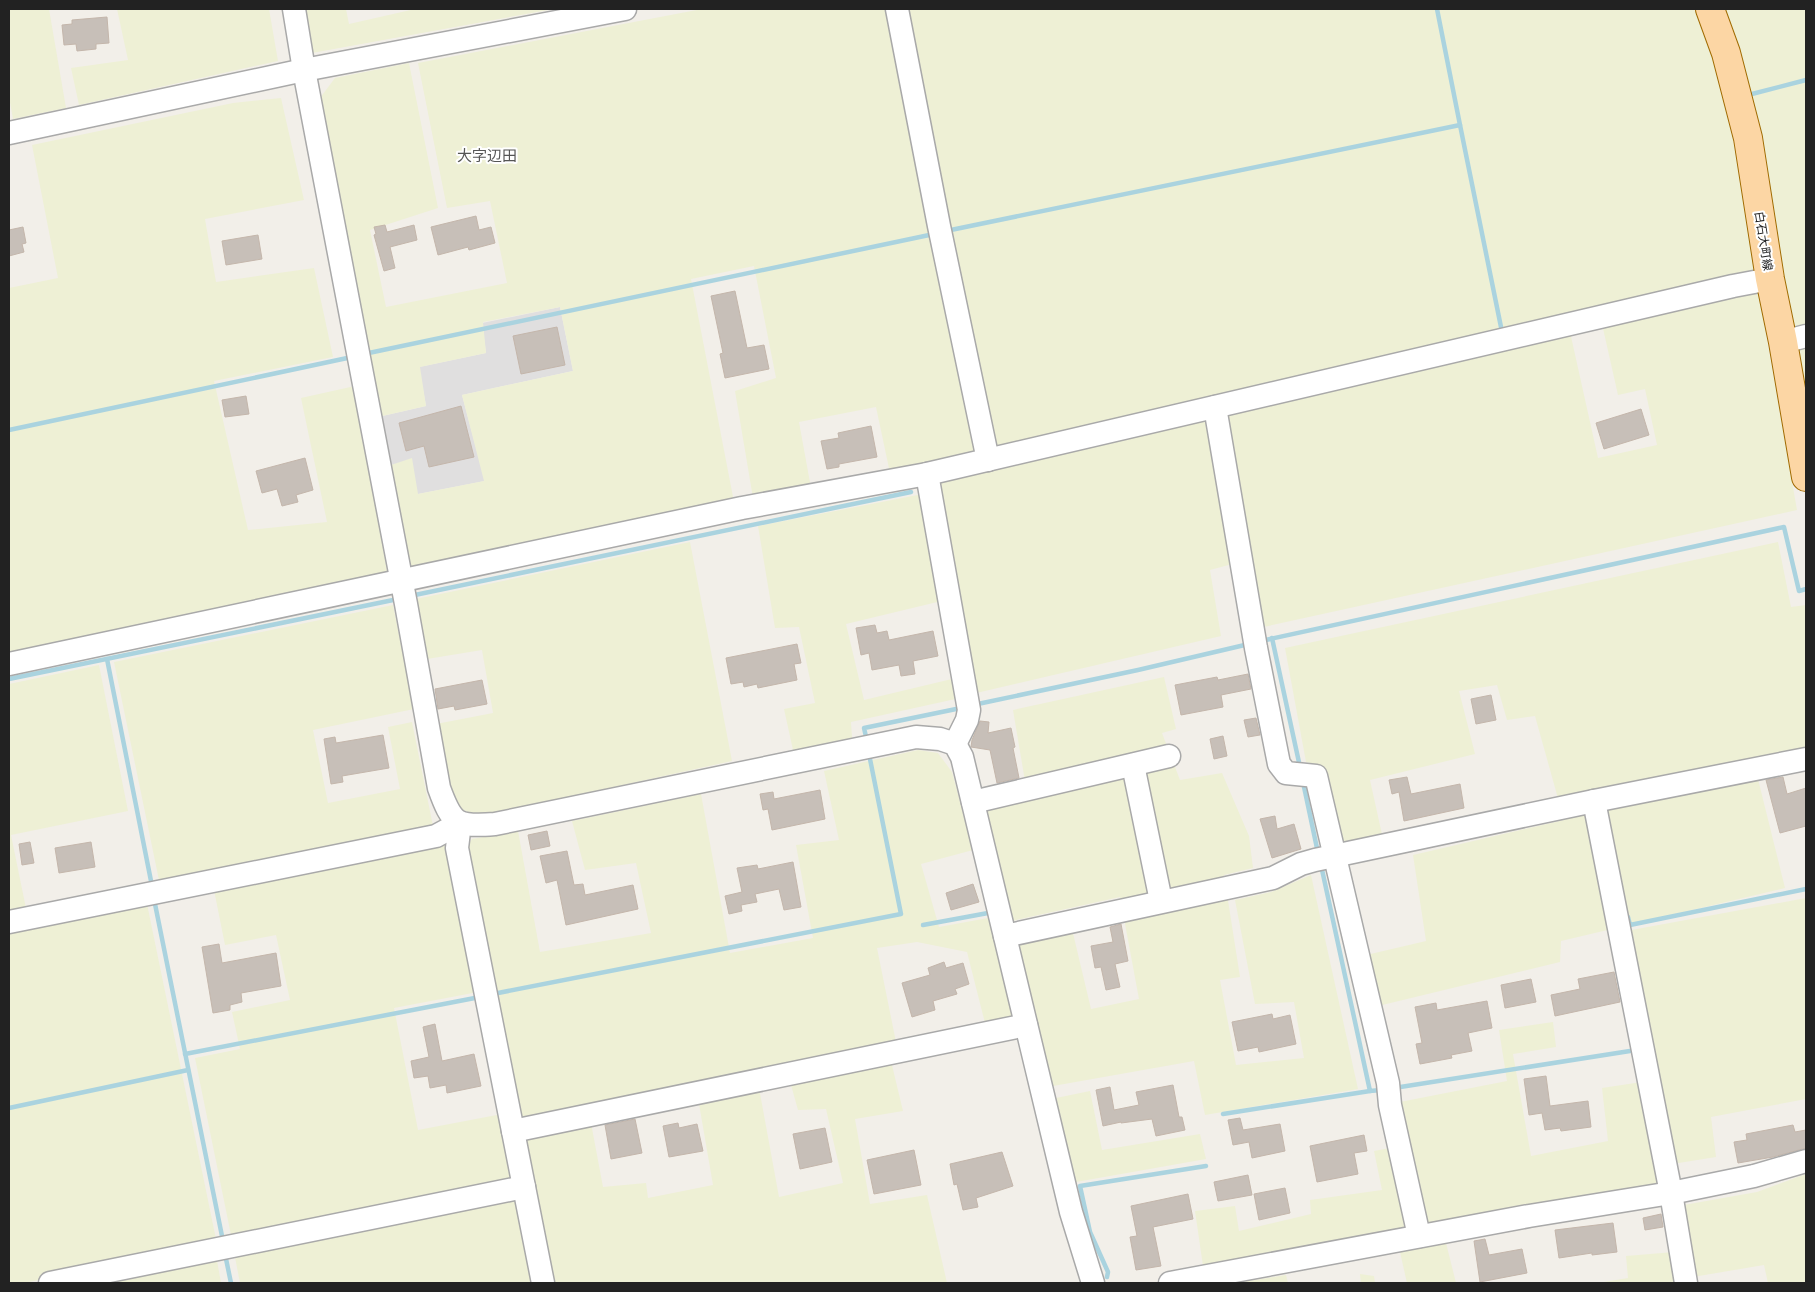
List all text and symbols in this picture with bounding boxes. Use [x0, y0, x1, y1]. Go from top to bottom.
district label: 大字辺田 [457, 144, 517, 167]
street label: 白石大町線 [1750, 210, 1778, 272]

